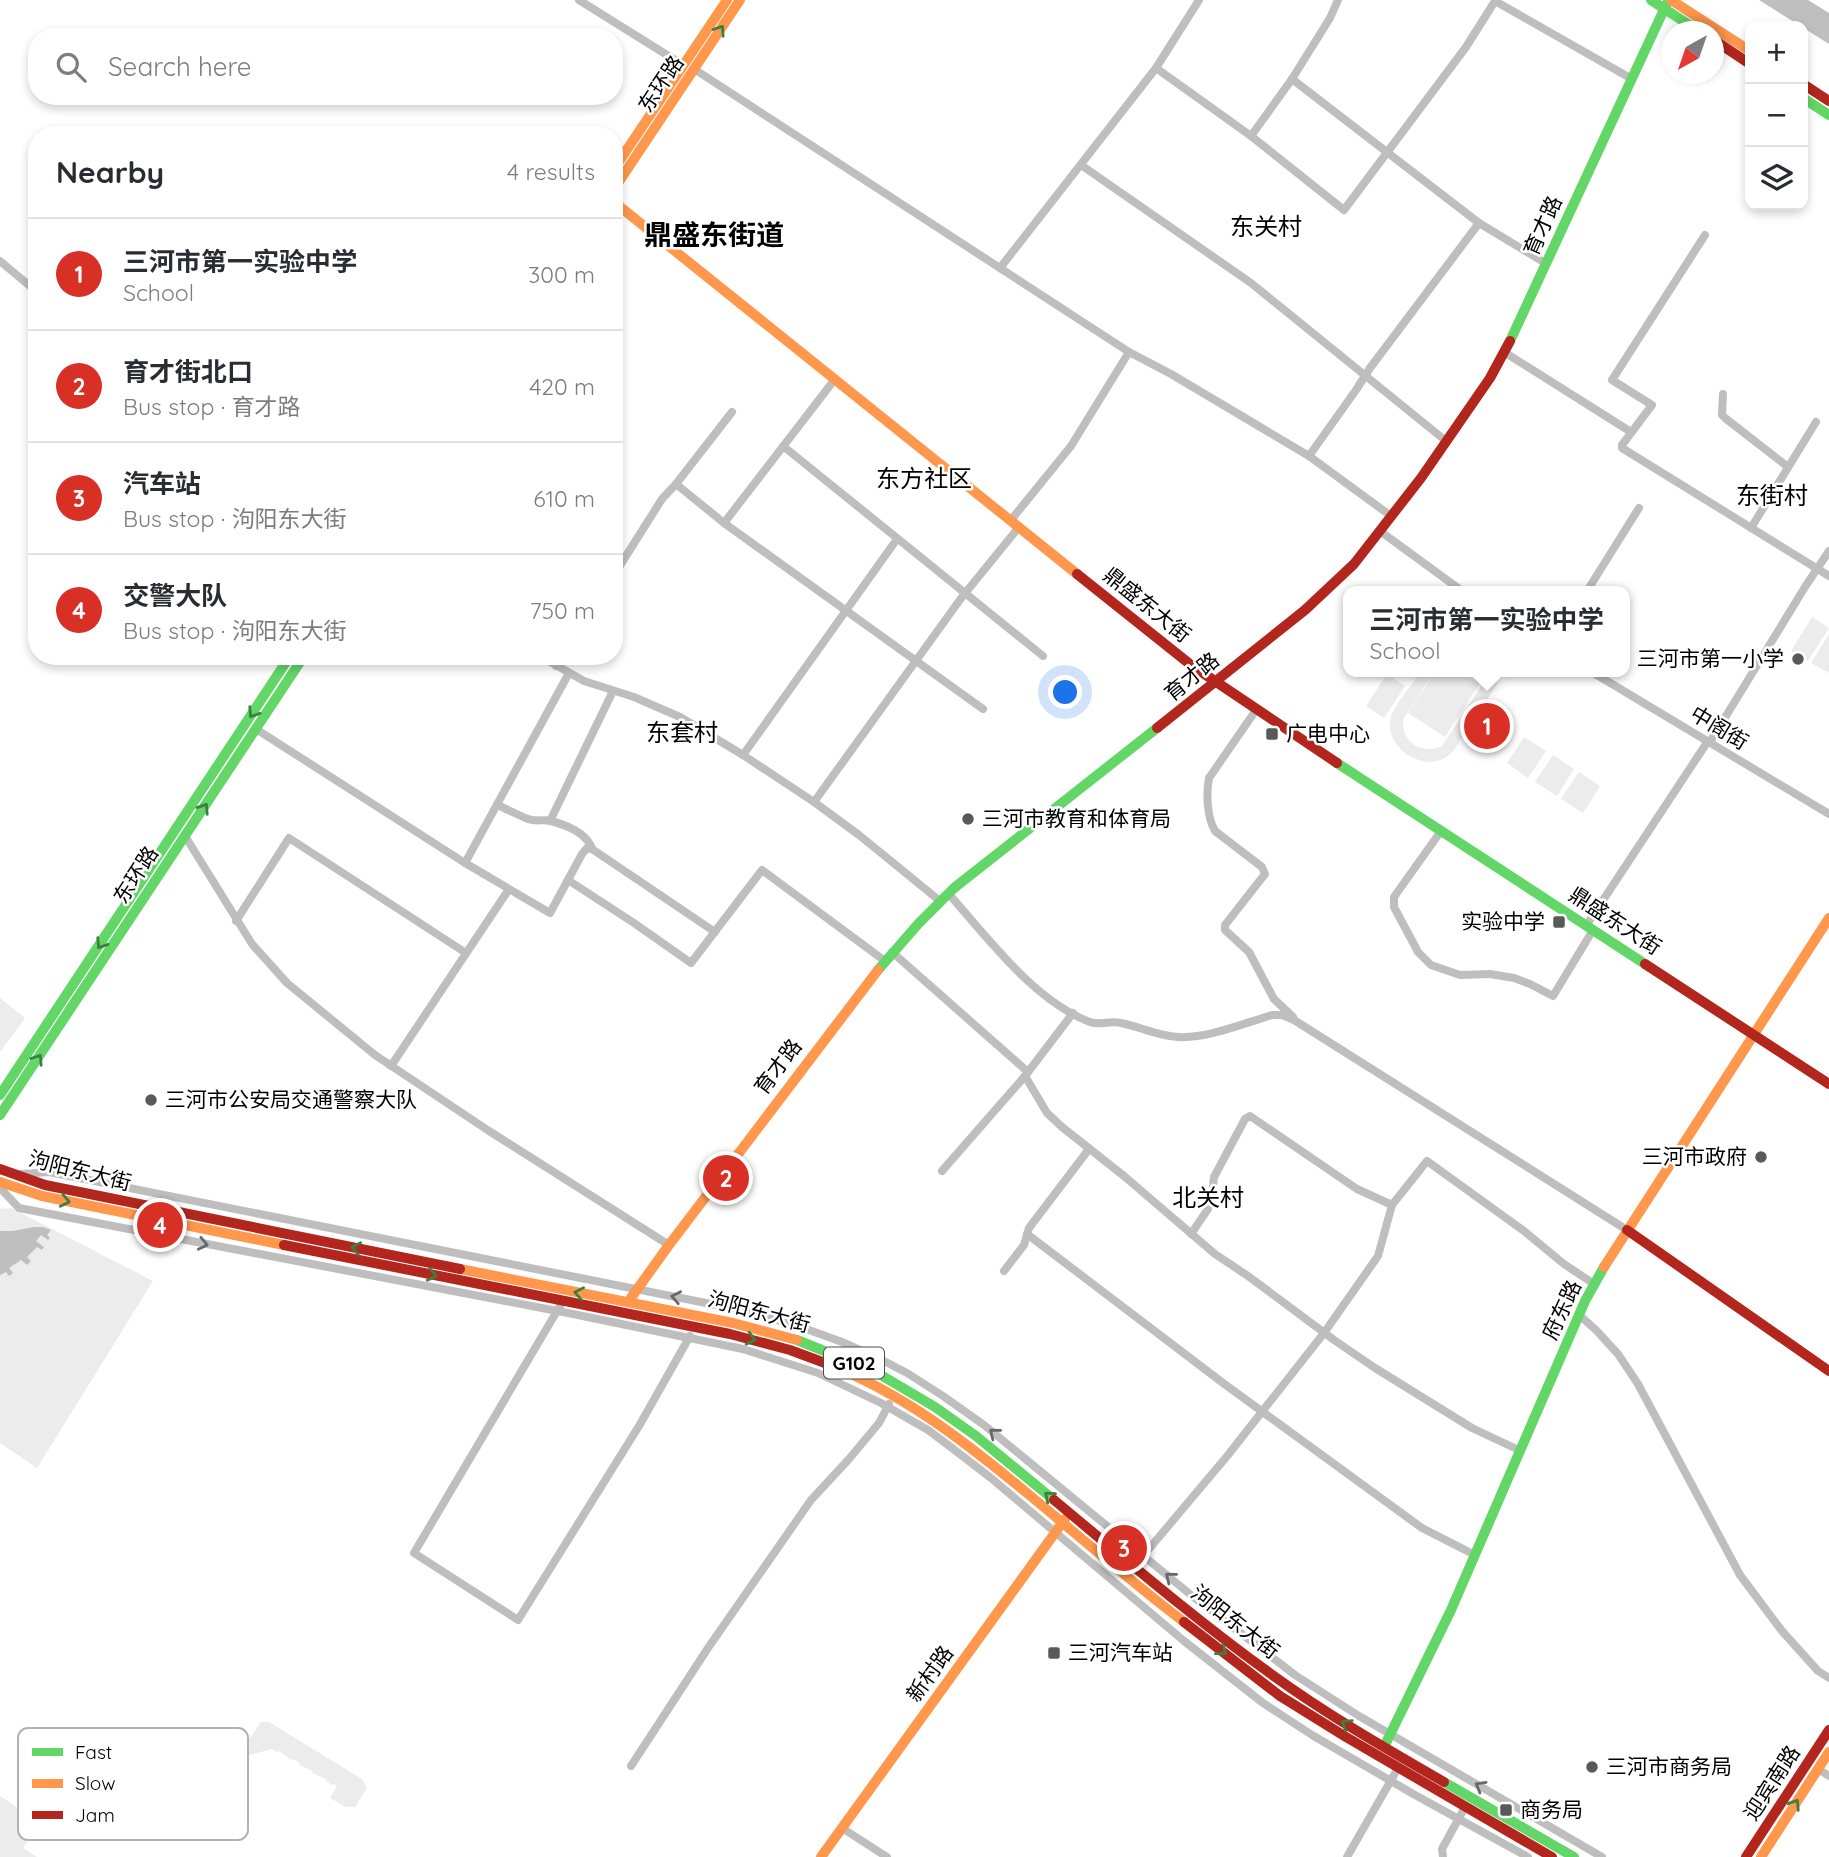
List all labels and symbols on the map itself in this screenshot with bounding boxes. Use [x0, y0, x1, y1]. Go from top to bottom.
north arrow [1661, 21, 1724, 84]
one-way arrow [712, 25, 724, 38]
street label: 东环路 [632, 50, 689, 117]
street label: 育才路 [1517, 192, 1567, 260]
district label: 东关村 [1230, 211, 1302, 241]
district label: 鼎盛东街道 [644, 217, 784, 252]
district label: 东方社区 [876, 463, 972, 493]
district label: 东街村 [1736, 480, 1808, 510]
street label: 鼎盛东大街 [1099, 561, 1197, 647]
place label: 三河市第一小学 [1637, 645, 1784, 671]
street label: 育才路 [1159, 646, 1224, 706]
marker: 三河市第一小学 [1790, 651, 1806, 667]
your location [1048, 675, 1082, 709]
pin: 1 [1464, 700, 1510, 752]
street label: 中阁街 [1686, 700, 1753, 755]
one-way arrow [248, 705, 261, 718]
district label: 东套村 [646, 717, 718, 747]
place label: 广电中心 [1286, 720, 1370, 746]
marker: 广电中心 [1264, 726, 1280, 742]
one-way arrow [196, 802, 209, 815]
place label: 三河市教育和体育局 [982, 805, 1171, 831]
marker: 三河市教育和体育局 [960, 811, 976, 827]
street label: 东环路 [107, 841, 163, 908]
street label: 鼎盛东大街 [1564, 881, 1667, 960]
place label: 实验中学 [1461, 908, 1545, 934]
marker: 实验中学 [1551, 914, 1567, 930]
one-way arrow [96, 936, 109, 949]
street label: 育才路 [748, 1033, 807, 1099]
one-way arrow [30, 1054, 42, 1067]
place label: 三河市公安局交通警察大队 [165, 1086, 417, 1112]
marker: 三河市公安局交通警察大队 [143, 1092, 159, 1108]
place label: 三河市政府 [1642, 1143, 1747, 1169]
street label: 泃阳东大街 [26, 1145, 134, 1195]
marker: 三河市政府 [1753, 1149, 1769, 1165]
pin: 2 [703, 1152, 749, 1204]
district label: 北关村 [1172, 1182, 1244, 1212]
one-way arrow [59, 1193, 71, 1208]
pin: 4 [137, 1199, 183, 1251]
one-way arrow [197, 1235, 209, 1250]
one-way arrow [350, 1241, 362, 1256]
one-way arrow [426, 1266, 438, 1281]
street label: 府东路 [1536, 1276, 1586, 1344]
street label: 泃阳东大街 [705, 1285, 813, 1337]
one-way arrow [574, 1286, 586, 1301]
one-way arrow [670, 1290, 682, 1305]
one-way arrow [745, 1331, 757, 1345]
road number: G102 [824, 1348, 884, 1378]
one-way arrow [989, 1428, 1002, 1441]
one-way arrow [1045, 1492, 1058, 1504]
pin: 3 [1101, 1522, 1147, 1574]
one-way arrow [1165, 1573, 1177, 1586]
street label: 泃阳东大街 [1186, 1579, 1285, 1664]
place label: 三河汽车站 [1068, 1639, 1173, 1665]
street label: 新村路 [900, 1640, 958, 1707]
one-way arrow [1215, 1643, 1227, 1656]
marker: 三河汽车站 [1046, 1645, 1062, 1661]
one-way arrow [1340, 1720, 1353, 1733]
legend [18, 1728, 248, 1840]
text: Fast [75, 1740, 112, 1764]
street label: 迎宾南路 [1737, 1740, 1805, 1825]
place label: 三河市商务局 [1606, 1753, 1732, 1779]
marker: 三河市商务局 [1584, 1759, 1600, 1775]
text: Slow [75, 1771, 116, 1795]
one-way arrow [1474, 1781, 1487, 1794]
place label: 商务局 [1520, 1796, 1583, 1822]
one-way arrow [1786, 1799, 1799, 1812]
marker: 商务局 [1498, 1802, 1514, 1818]
text: Jam [75, 1803, 115, 1827]

